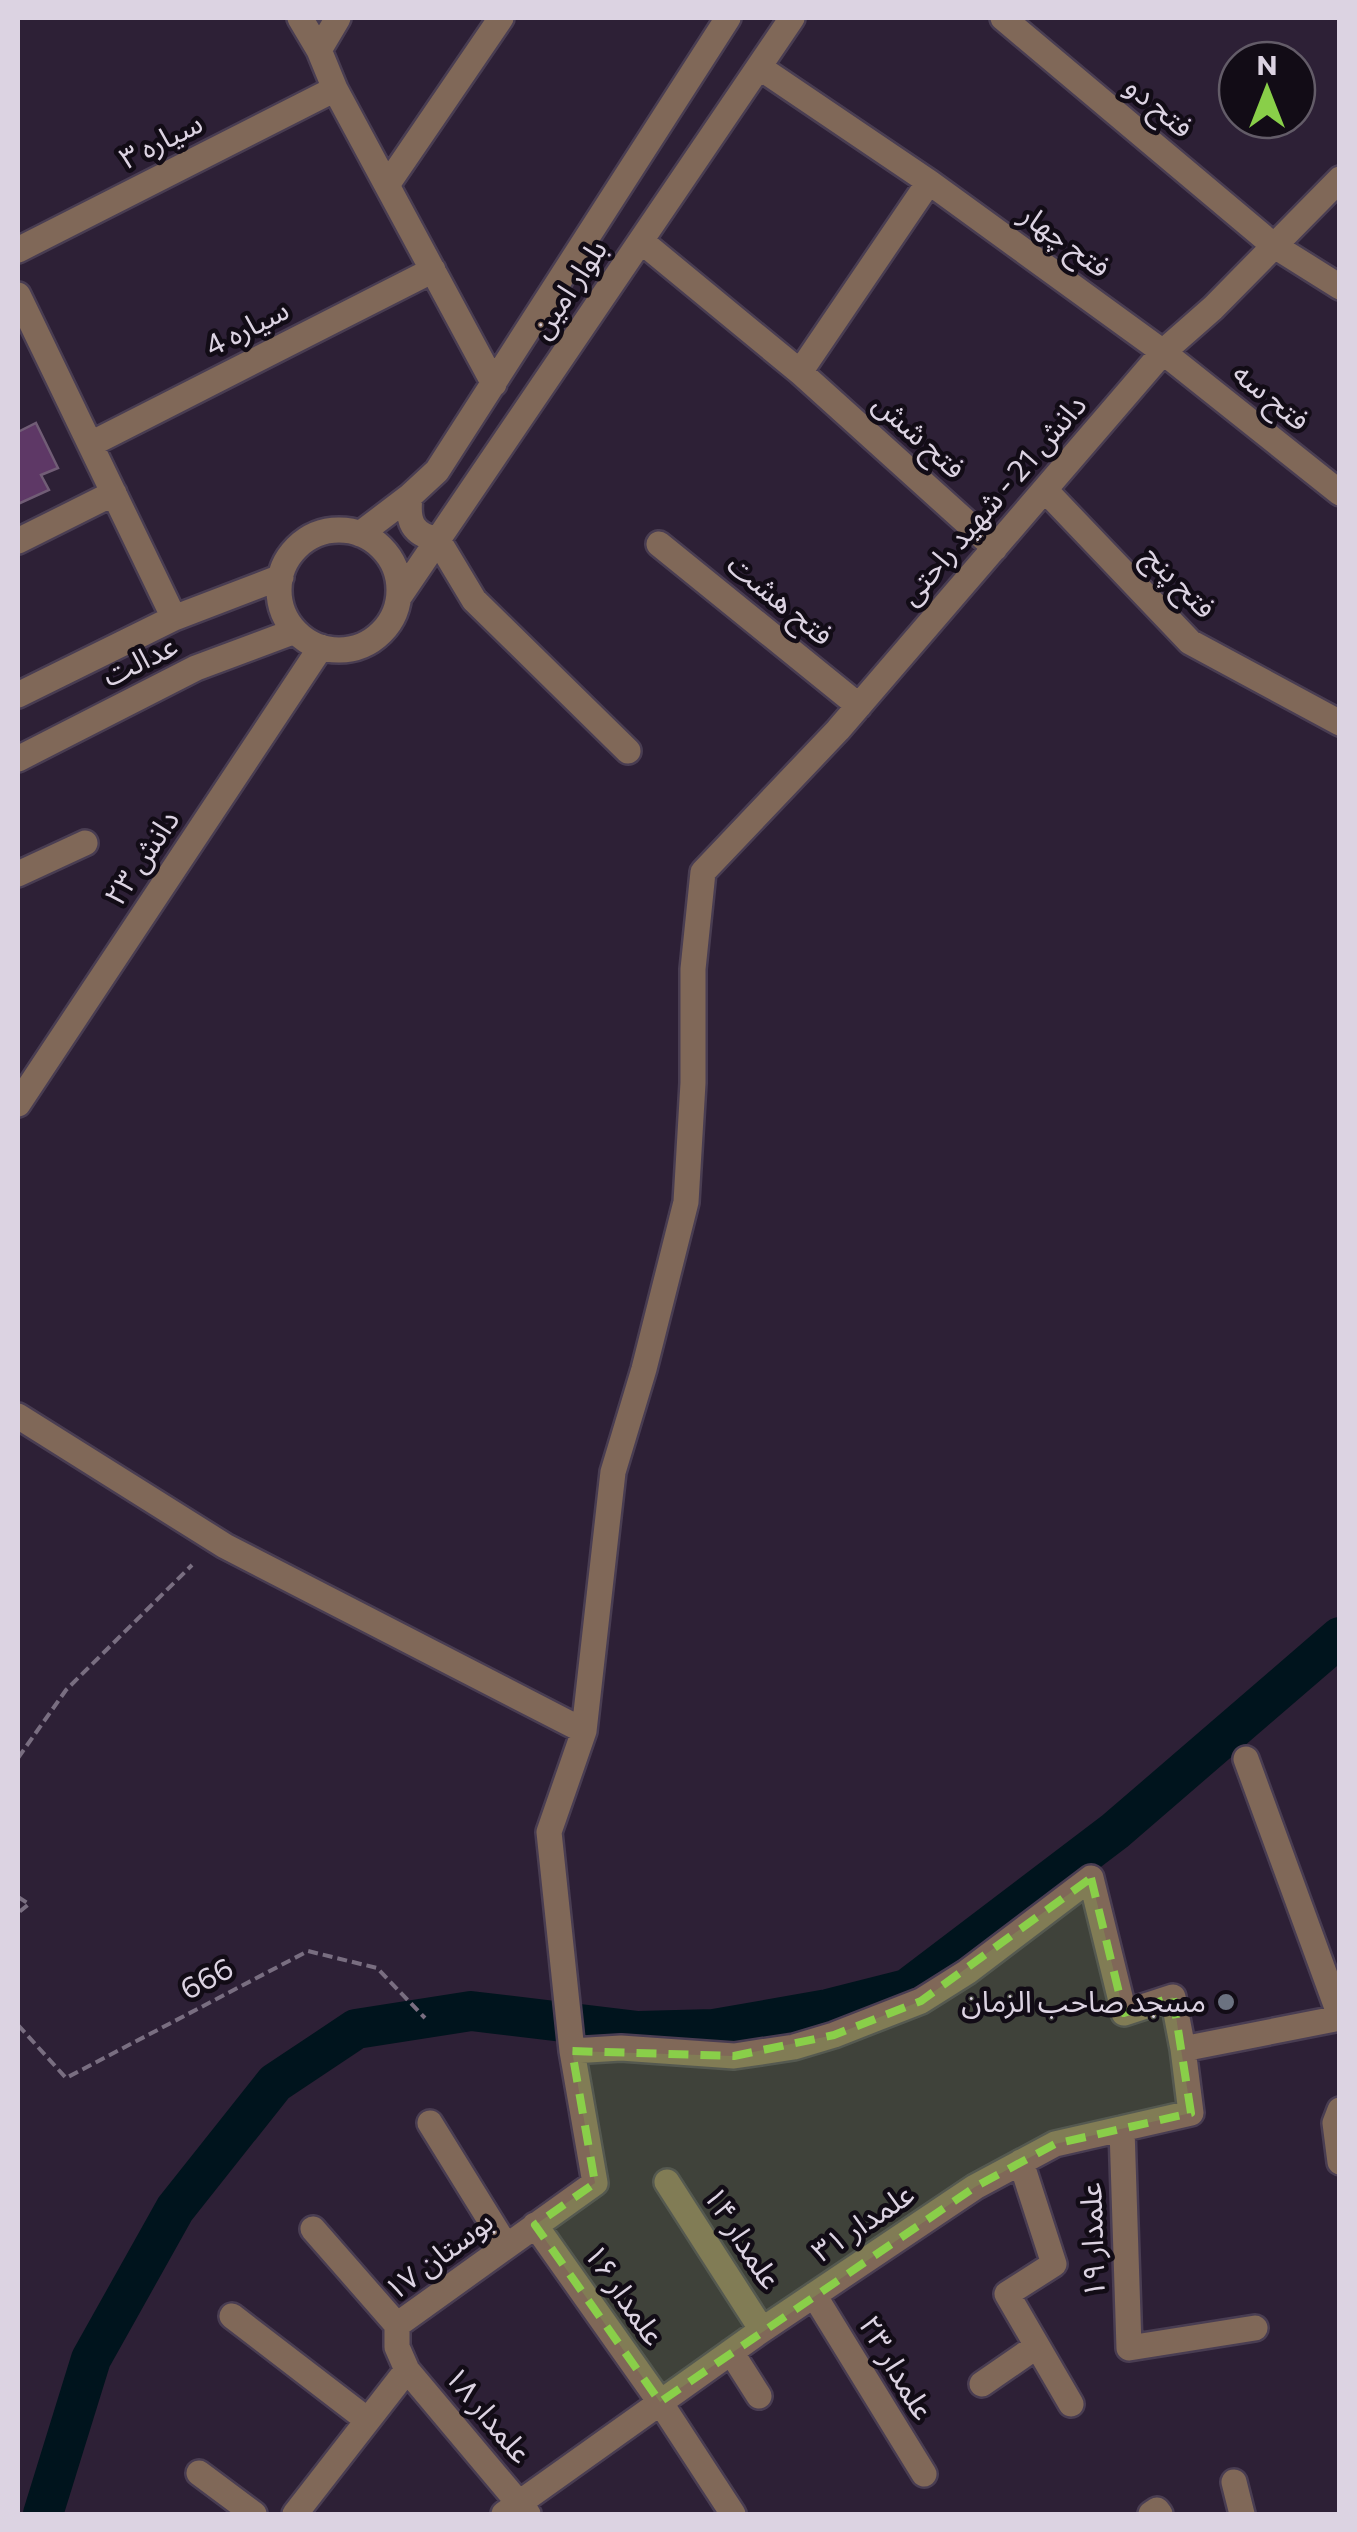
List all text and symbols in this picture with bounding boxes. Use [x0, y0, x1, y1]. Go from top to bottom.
north arrow [1217, 40, 1317, 140]
text: N [1257, 47, 1278, 81]
street label: فتح دو [1115, 66, 1202, 149]
street label: سیاره ۳ [112, 102, 208, 176]
street label: فتح چهار [1010, 193, 1119, 289]
street label: بلوار امین [521, 231, 614, 345]
street label: سیاره 4 [198, 289, 294, 363]
street label: فتح سه [1223, 353, 1318, 442]
street label: فتح شش [863, 383, 974, 490]
street label: دانش 21 - شهید راحتی [890, 385, 1093, 612]
street label: فتح پنج [1132, 536, 1225, 629]
street label: فتح هشت [717, 544, 842, 657]
street label: عدالت [95, 625, 182, 693]
street label: دانش ۲۳ [94, 802, 186, 912]
street label: 666 [173, 1948, 239, 2006]
place label: مسجد صاحب الزمان [961, 1981, 1206, 2019]
marker: مسجد صاحب الزمان [1215, 1991, 1237, 2013]
street label: علمدار ۳۱ [803, 2173, 920, 2269]
street label: علمدار ۱۴ [696, 2178, 791, 2296]
street label: علمدار ۱۹ [1070, 2182, 1112, 2299]
street label: بوستان ۱۷ [376, 2201, 500, 2308]
street label: علمدار ۱۶ [577, 2236, 674, 2352]
street label: علمدار ۲۳ [852, 2308, 944, 2426]
street label: علمدار ۱۸ [438, 2357, 541, 2470]

